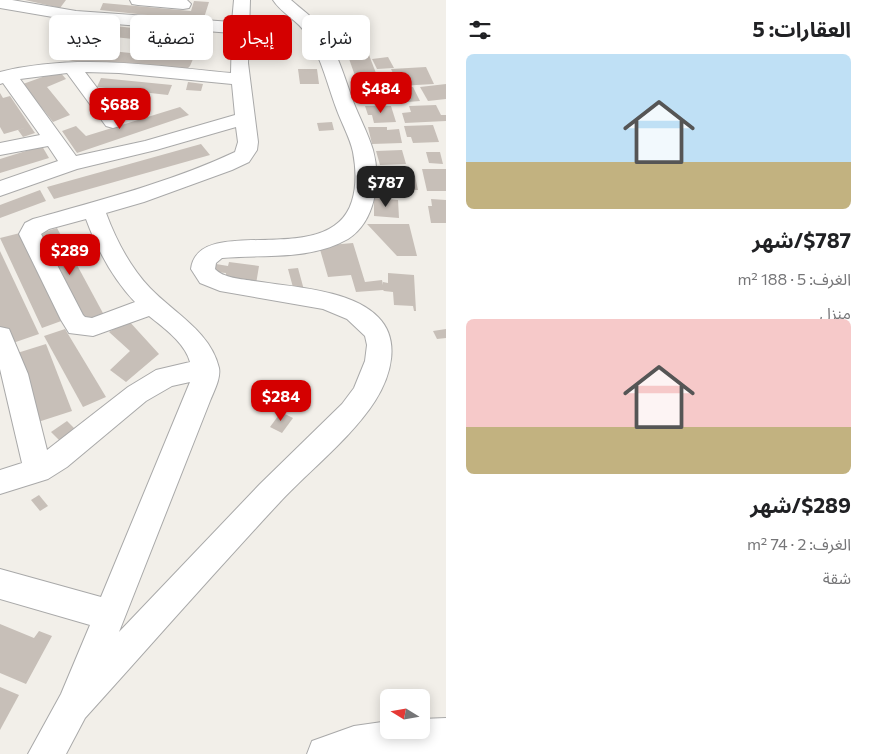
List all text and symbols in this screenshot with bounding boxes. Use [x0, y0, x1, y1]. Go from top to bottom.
chip: جديد [49, 15, 120, 60]
chip: تصفية [130, 15, 213, 60]
chip: إيجار [223, 15, 292, 60]
chip: شراء [302, 15, 370, 60]
icon: filters [466, 16, 494, 44]
text: العقارات: 5 [753, 16, 851, 41]
pin: $484 [351, 72, 411, 114]
text: $484 [362, 78, 400, 97]
icon: home [614, 87, 704, 177]
pin: $688 [90, 88, 150, 130]
text: $688 [101, 94, 139, 113]
pin: $787 [356, 166, 416, 208]
text: $787 [368, 172, 404, 191]
text: $787/شهر [752, 227, 851, 252]
pin: $289 [40, 234, 100, 276]
text: $289 [51, 240, 89, 259]
text: الغرف: 5 · 188 m² [737, 269, 851, 288]
text: منزل [820, 303, 851, 322]
icon: home [614, 352, 704, 442]
pin: $284 [251, 380, 311, 422]
text: $284 [262, 386, 300, 405]
text: $289/شهر [750, 492, 851, 517]
text: الغرف: 2 · 74 m² [747, 534, 851, 553]
text: شقة [823, 568, 851, 587]
north arrow [380, 689, 430, 739]
map controls [380, 689, 430, 739]

